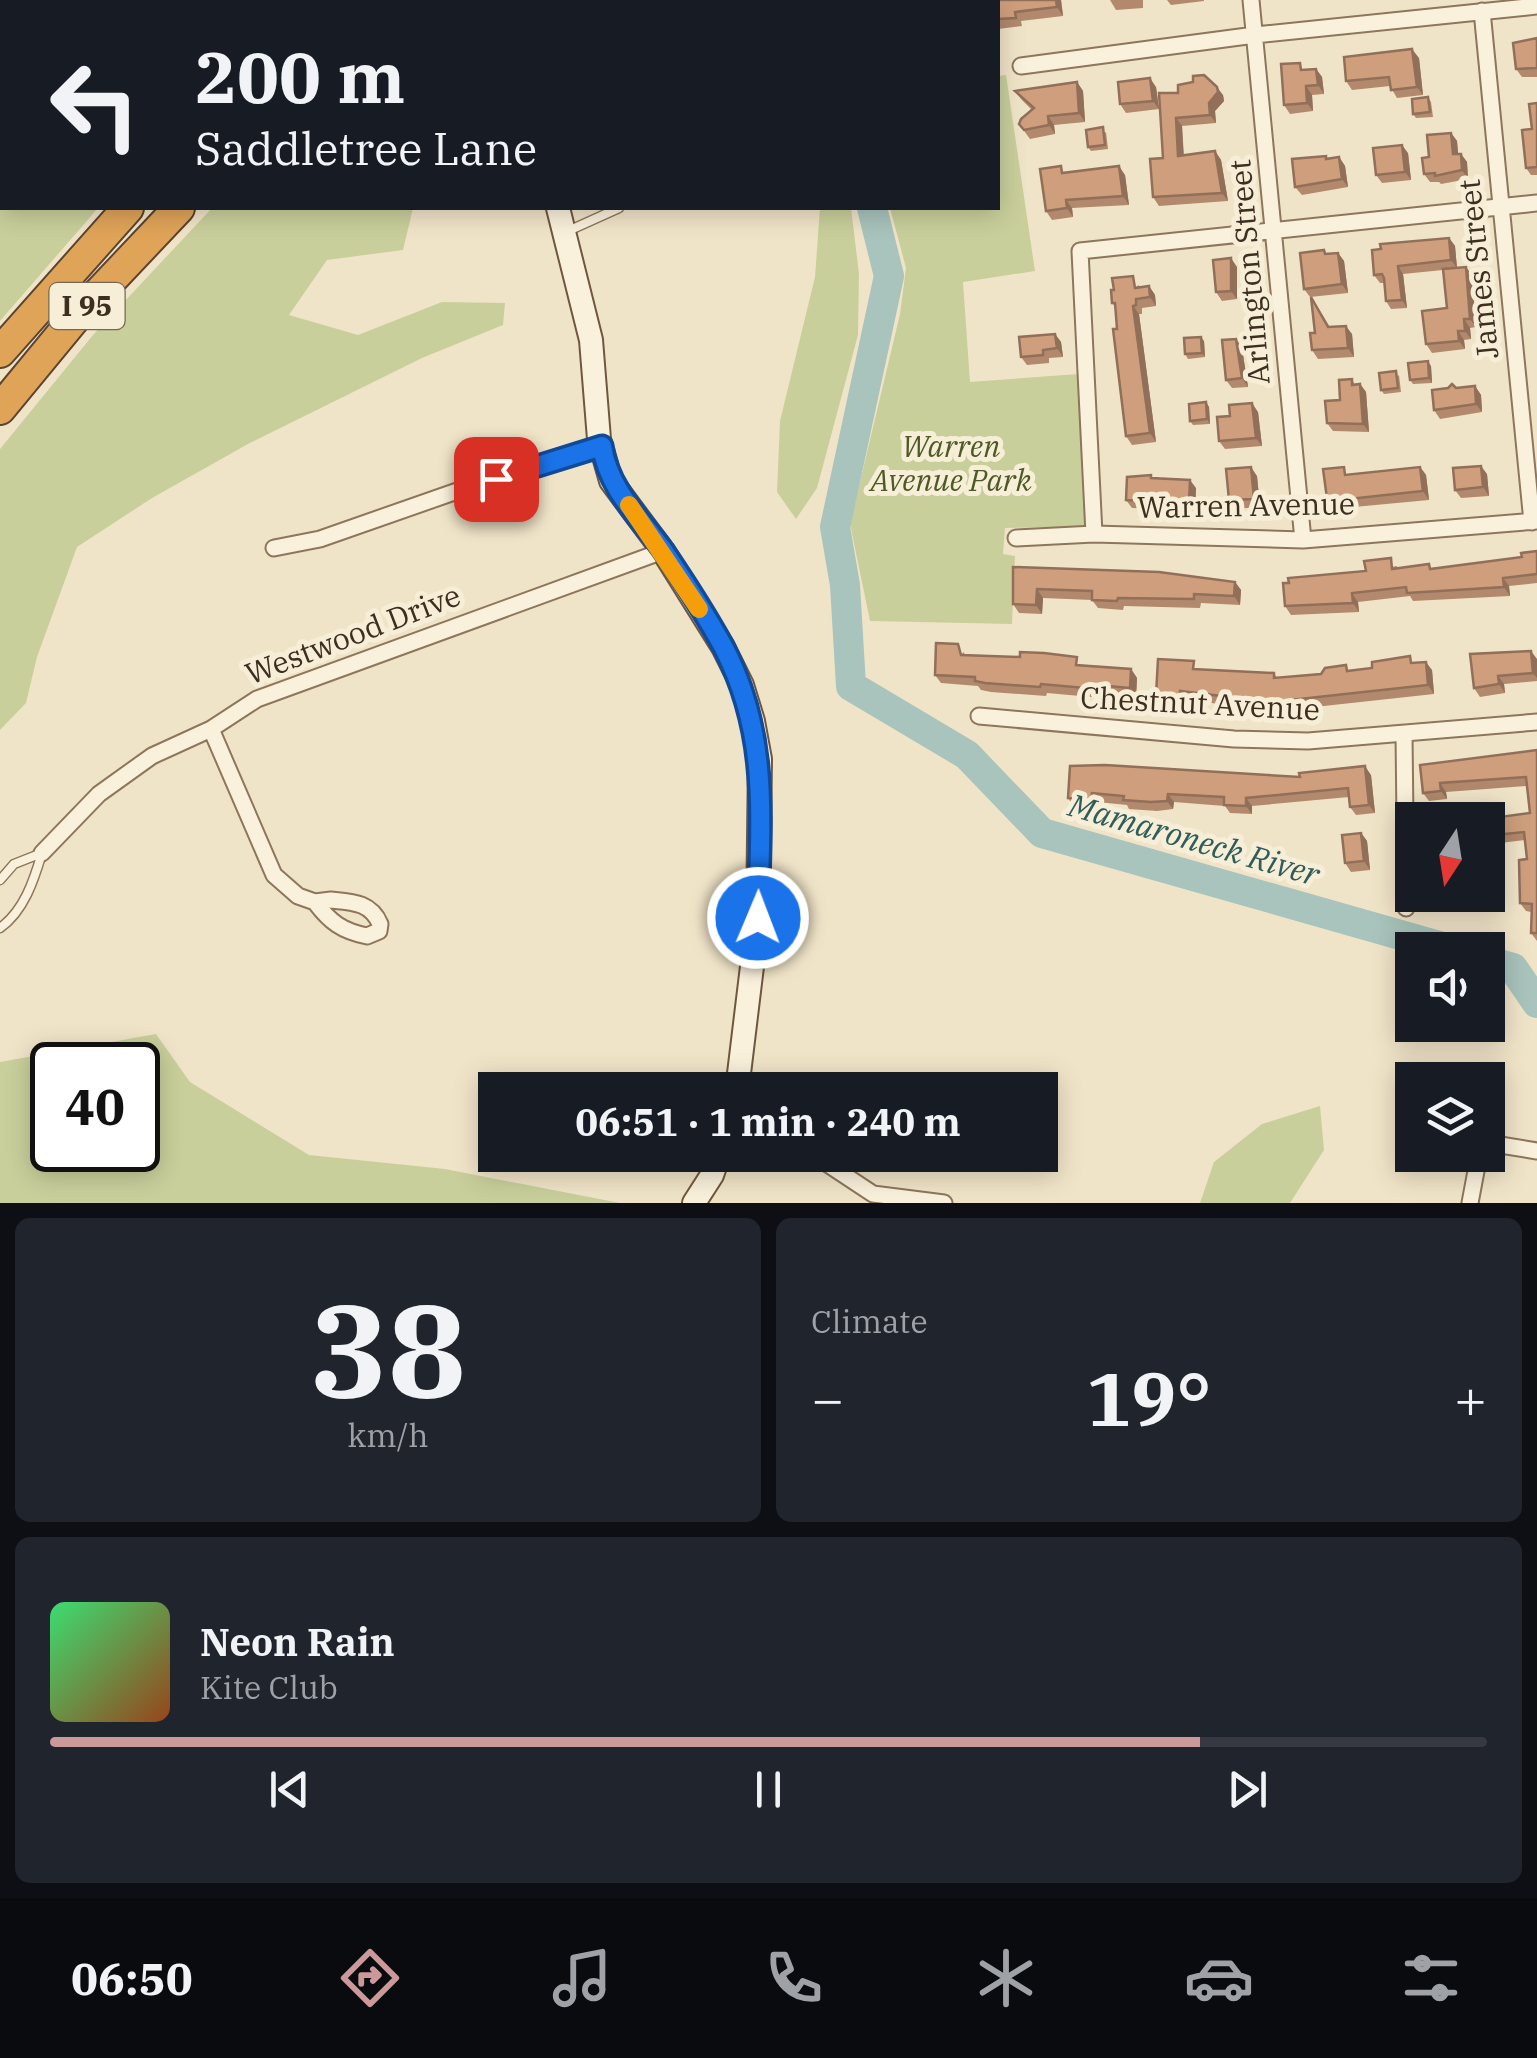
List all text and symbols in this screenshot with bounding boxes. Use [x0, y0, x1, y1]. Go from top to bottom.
text: 200 m [195, 31, 405, 122]
icon: left [30, 40, 160, 170]
text: Saddletree Lane [195, 119, 537, 177]
street label: Arlington Street [1219, 158, 1278, 386]
street label: James Street [1449, 177, 1506, 361]
road number: I 95 [49, 283, 124, 329]
park label: Warren Avenue Park [868, 426, 1032, 499]
pin [454, 437, 539, 522]
icon: arrive [469, 452, 524, 507]
street label: Warren Avenue [1137, 483, 1355, 526]
street label: Westwood Drive [239, 575, 466, 693]
street label: Chestnut Avenue [1079, 677, 1321, 728]
water label: Mamaroneck River [1063, 783, 1325, 895]
north arrow [1395, 802, 1505, 912]
map controls [1395, 802, 1505, 1172]
position arrow [706, 866, 810, 970]
button: sound [1395, 932, 1505, 1042]
speed limit sign: 40 [30, 1042, 160, 1172]
button: layers [1395, 1062, 1505, 1172]
text: 06:51 · 1 min · 240 m [575, 1097, 961, 1146]
text: 38 [310, 1264, 466, 1433]
text: Climate [811, 1300, 928, 1342]
text: 19° [1086, 1349, 1212, 1447]
text: − [811, 1363, 844, 1434]
text: + [1454, 1363, 1487, 1434]
text: km/h [348, 1414, 428, 1456]
text: Neon Rain [200, 1617, 395, 1666]
text: Kite Club [200, 1666, 338, 1708]
icon: previous [262, 1762, 317, 1817]
icon: pause [741, 1762, 796, 1817]
icon: next [1220, 1762, 1275, 1817]
icon: directions [335, 1943, 405, 2013]
icon: music [547, 1943, 617, 2013]
icon: phone [759, 1943, 829, 2013]
icon: climate [971, 1943, 1041, 2013]
icon: car [1184, 1943, 1254, 2013]
icon: filters [1396, 1943, 1466, 2013]
text: 06:50 [71, 1949, 193, 2007]

